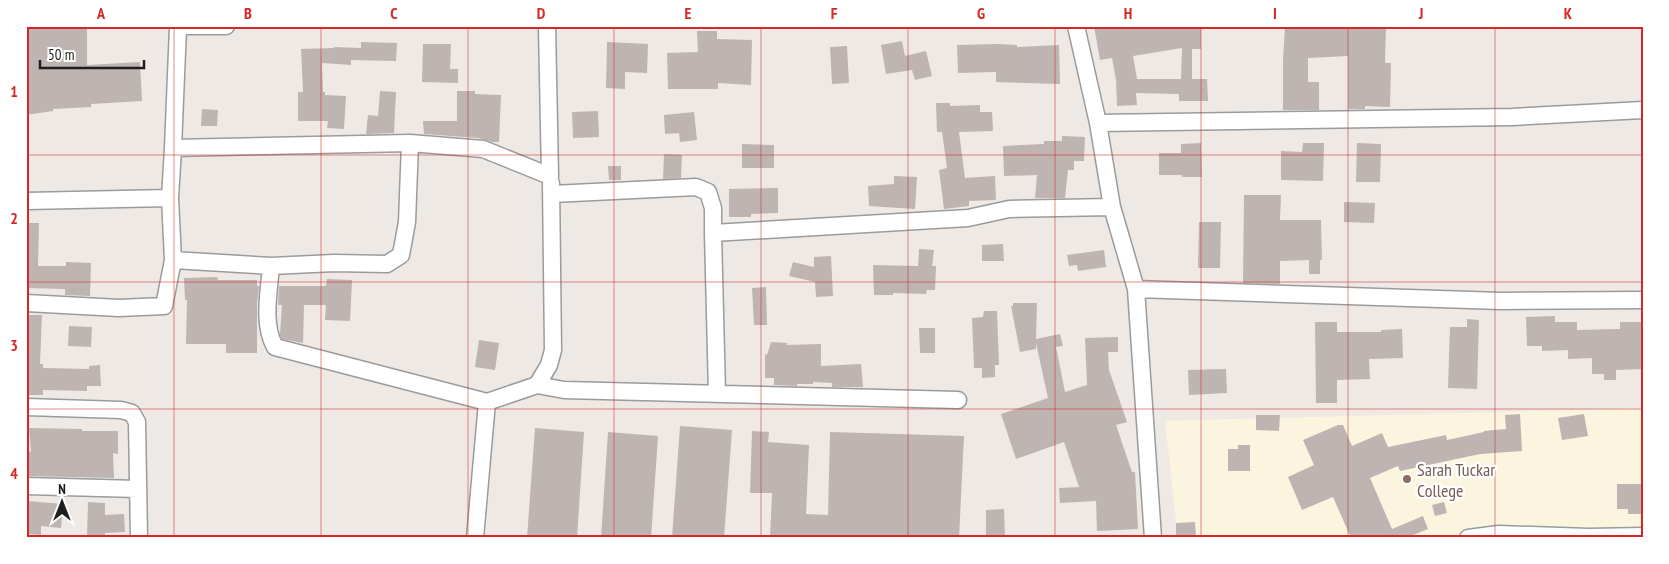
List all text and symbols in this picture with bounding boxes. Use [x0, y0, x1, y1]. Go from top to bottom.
text: A [96, 3, 106, 23]
text: B [244, 3, 252, 23]
text: C [390, 3, 398, 23]
text: D [537, 3, 546, 23]
text: E [685, 3, 692, 23]
text: F [831, 3, 838, 23]
text: G [977, 3, 985, 23]
text: H [1124, 3, 1132, 23]
text: I [1273, 3, 1277, 23]
text: J [1418, 3, 1423, 23]
text: K [1564, 3, 1573, 23]
scale bar [40, 38, 144, 70]
text: 50 m [48, 45, 74, 64]
text: 1 [10, 81, 18, 101]
text: 2 [10, 208, 18, 228]
text: 3 [10, 335, 18, 355]
place label: Sarah Tuckar College [1417, 458, 1495, 502]
text: 4 [10, 463, 18, 483]
marker: Sarah Tuckar College [1401, 473, 1413, 485]
north arrow [38, 476, 88, 526]
text: N [58, 480, 66, 498]

